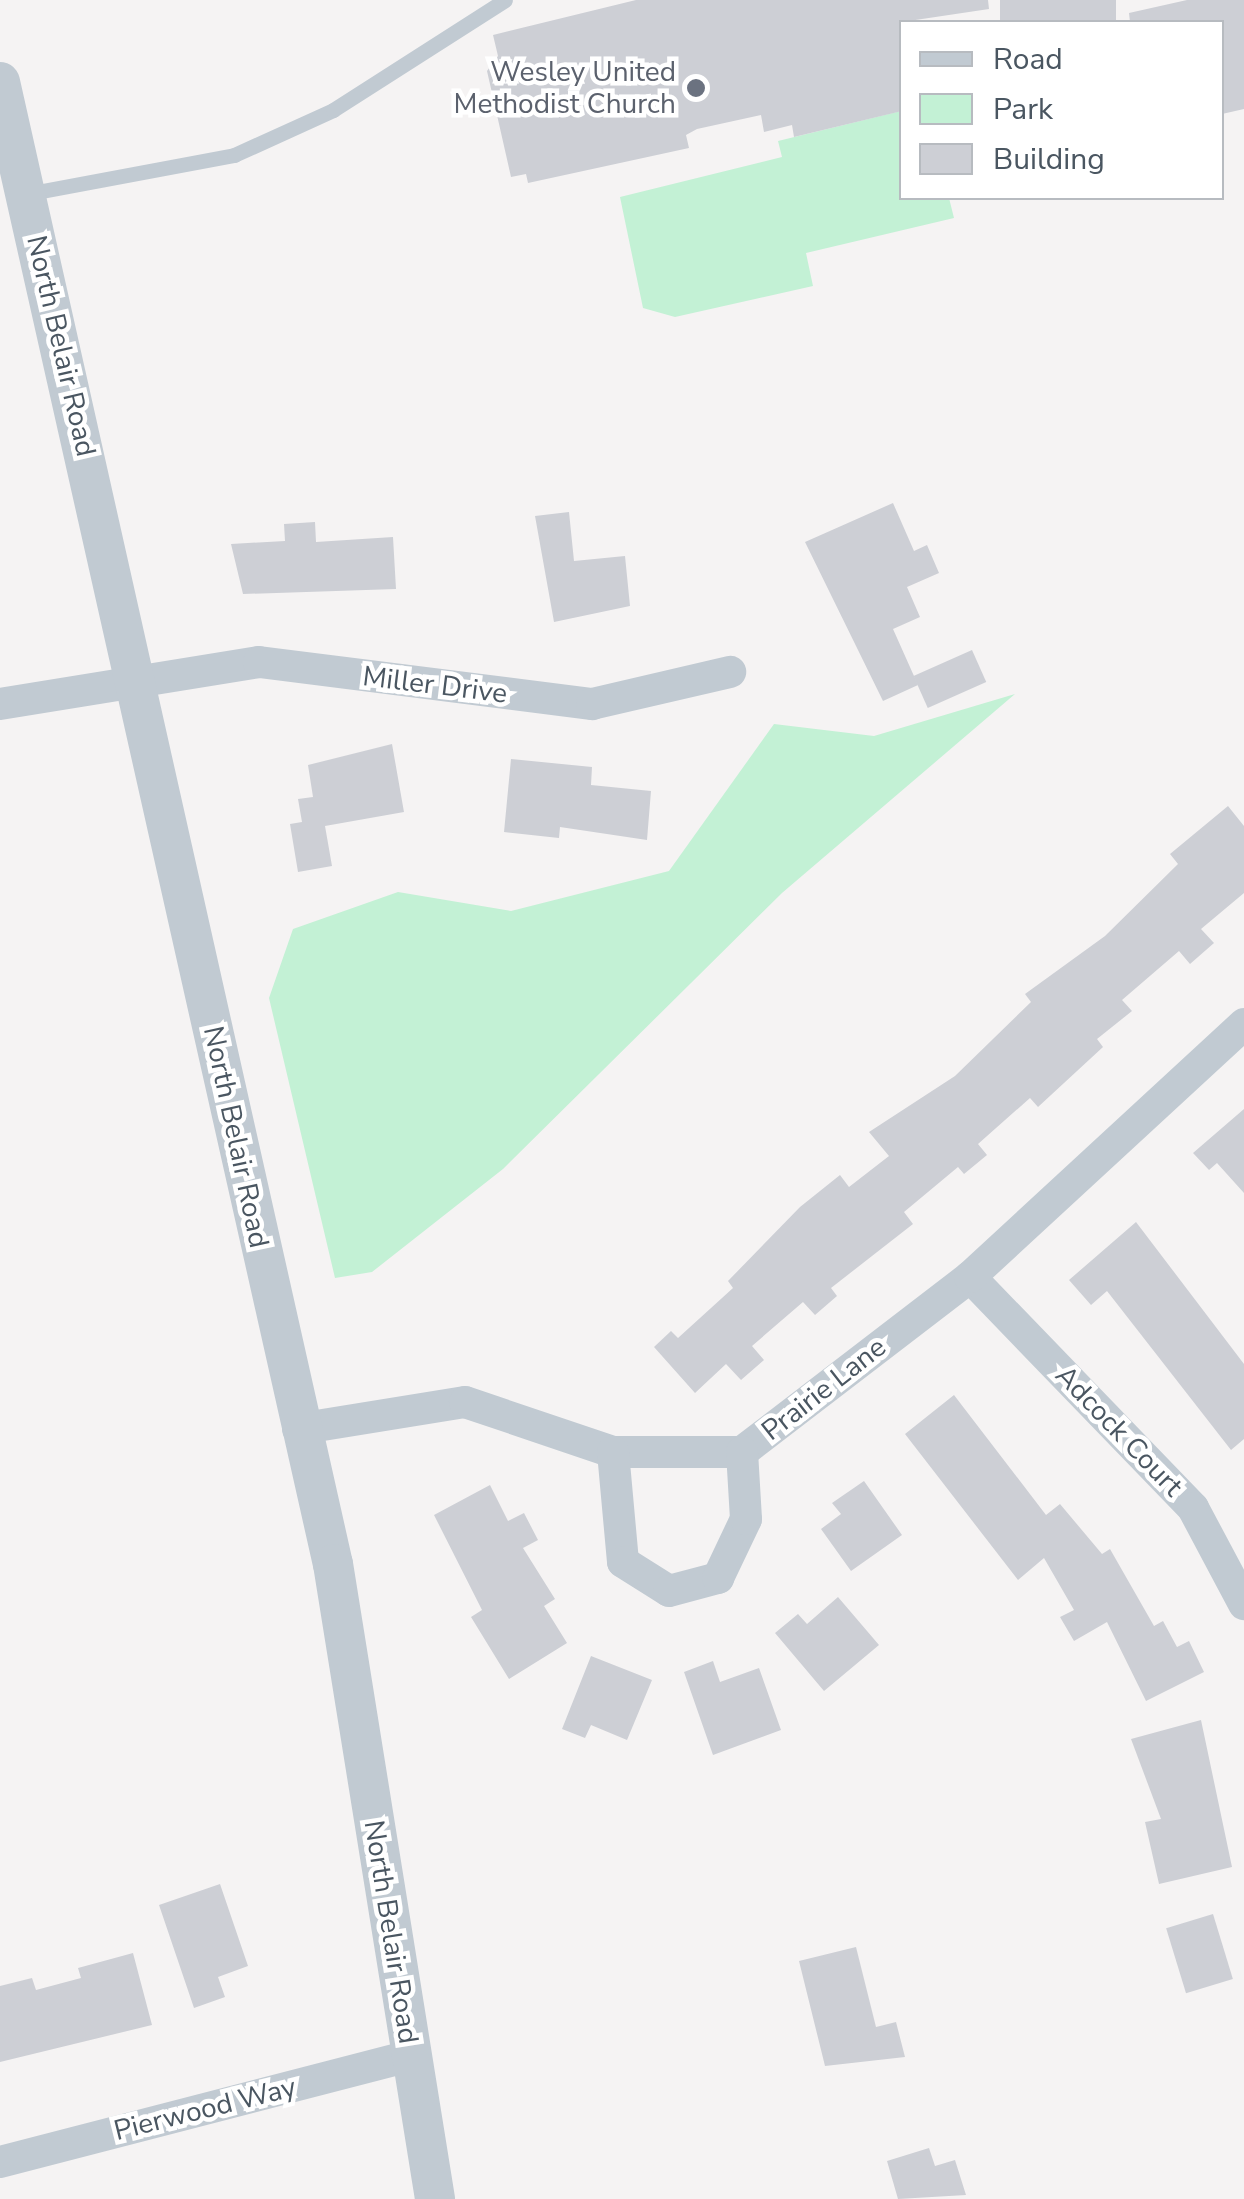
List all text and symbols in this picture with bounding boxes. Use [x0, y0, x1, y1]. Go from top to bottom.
legend [899, 20, 1224, 200]
text: Road [993, 39, 1063, 80]
place label: Wesley United Methodist Church [454, 55, 676, 121]
marker: Wesley United Methodist Church [685, 77, 707, 99]
text: Park [993, 89, 1053, 130]
text: Building [993, 139, 1105, 180]
street label: North Belair Road [19, 232, 103, 460]
street label: Miller Drive [361, 659, 509, 711]
street label: North Belair Road [196, 1023, 276, 1251]
street label: Prairie Lane [755, 1330, 893, 1448]
street label: Adcock Court [1048, 1359, 1190, 1503]
street label: North Belair Road [357, 1818, 425, 2046]
street label: Pierwood Way [111, 2070, 299, 2148]

